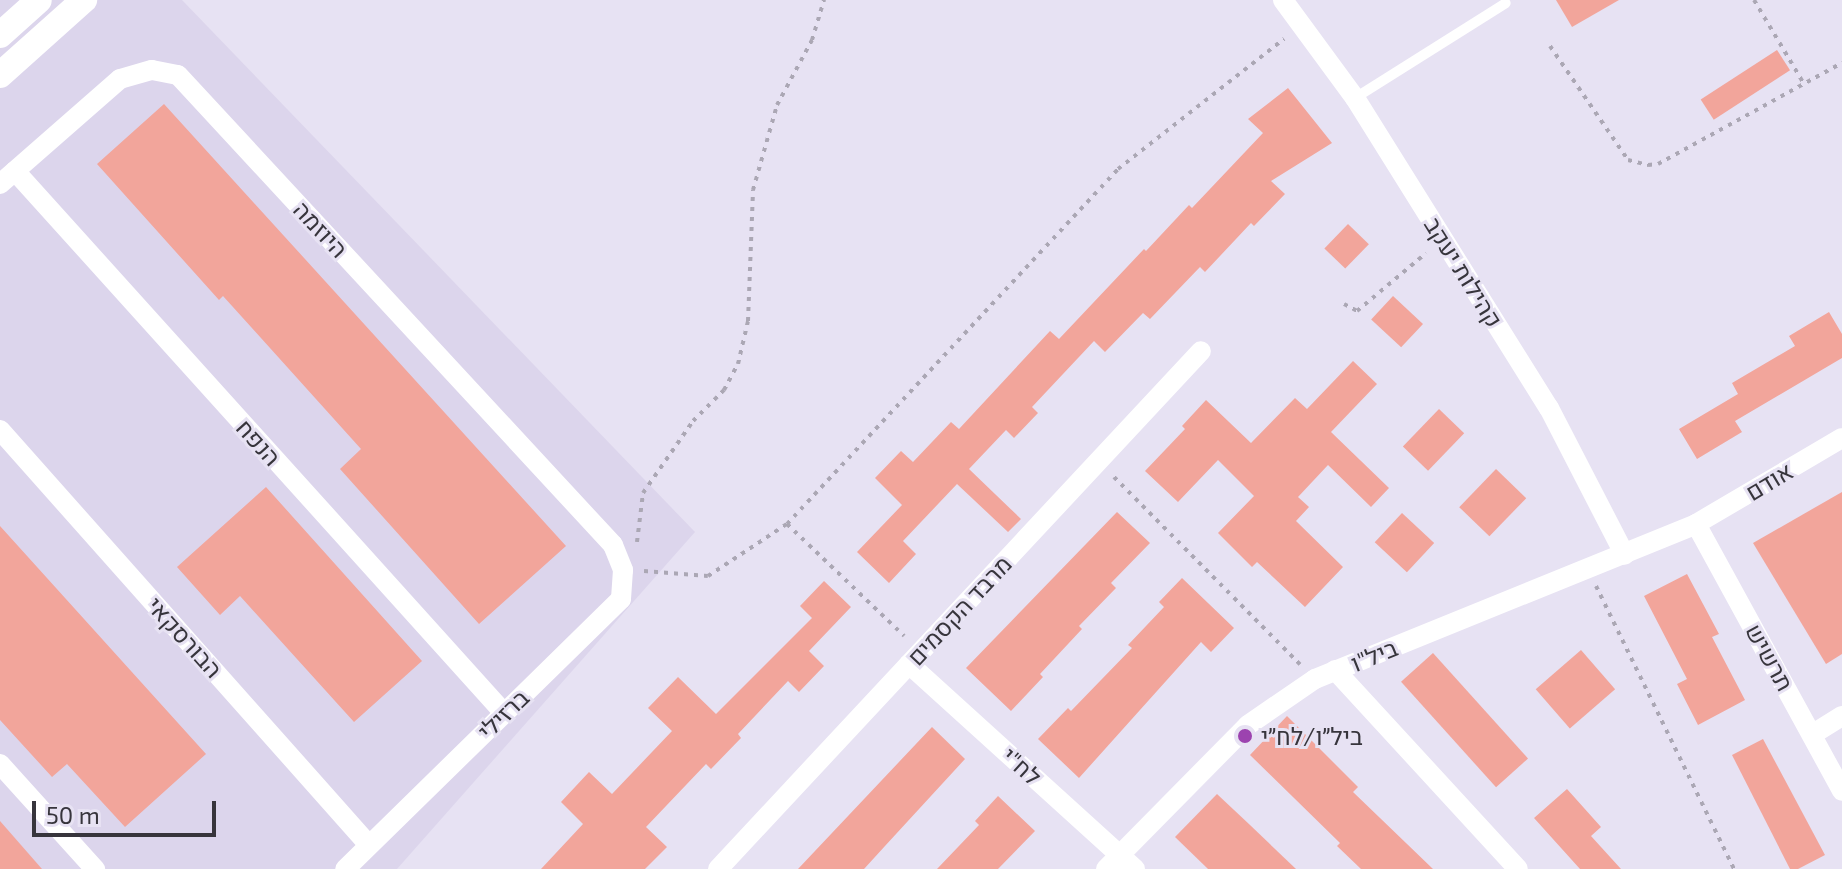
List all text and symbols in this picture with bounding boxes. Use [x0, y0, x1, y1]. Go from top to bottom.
street label: היוזמה [288, 195, 354, 263]
street label: קהילות יעקב [1419, 211, 1509, 333]
street label: הנפח [231, 413, 287, 471]
street label: אודם [1740, 456, 1798, 506]
street label: מרבד הקסמים [901, 549, 1017, 671]
street label: הבורסקאי [141, 591, 229, 683]
street label: תרשיש [1740, 618, 1800, 696]
street label: ביל"ו [1346, 633, 1402, 677]
street label: ברזילי [472, 683, 534, 745]
place label: ביל״ו/לח״י [1261, 722, 1363, 750]
marker: ביל״ו/לח״י [1236, 727, 1254, 745]
street label: לח"י [997, 741, 1047, 791]
scale bar [36, 785, 220, 835]
text: 50 m [46, 800, 100, 829]

